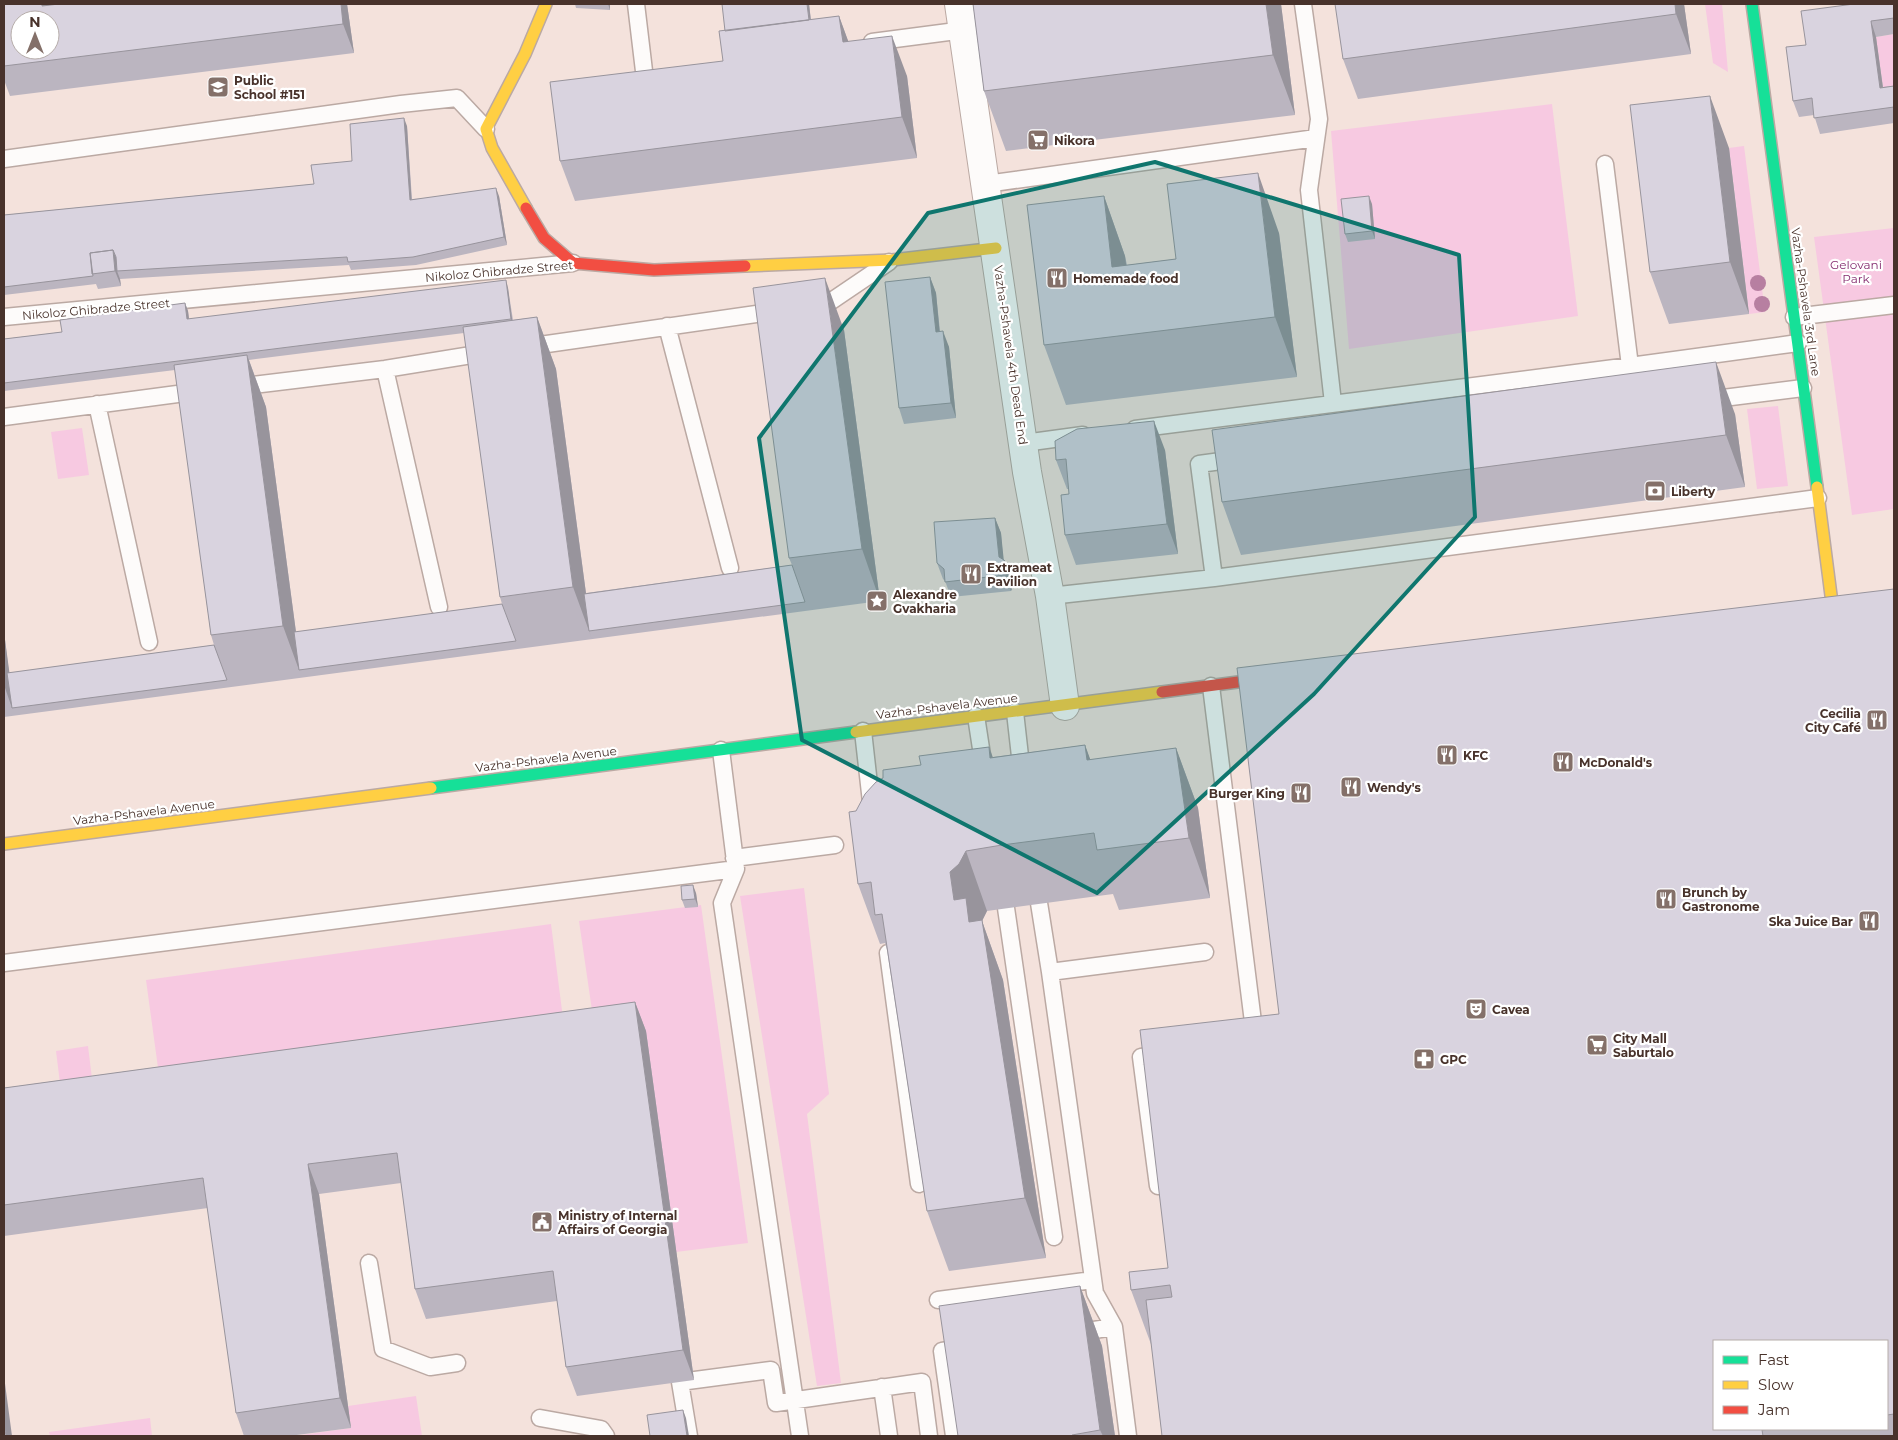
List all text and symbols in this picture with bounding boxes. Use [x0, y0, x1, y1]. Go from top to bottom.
north arrow [10, 10, 60, 60]
text: N [29, 13, 41, 31]
place label: Public School #151 [234, 73, 305, 102]
school or university icon: Public School #151 [206, 75, 230, 99]
supermarket icon: Nikora [1026, 128, 1050, 152]
place label: Nikora [1054, 133, 1095, 148]
street label: Vazha-Pshavela 3rd Lane [1788, 227, 1824, 377]
street label: Nikoloz Ghibradze Street [424, 257, 574, 285]
park label: Gelovani Park [1830, 257, 1882, 286]
street label: Vazha-Pshavela 4th Dead End [991, 264, 1031, 446]
restaurant icon: Homemade food [1045, 266, 1069, 290]
place label: Homemade food [1073, 271, 1179, 286]
street label: Nikoloz Ghibradze Street [21, 295, 171, 323]
bank icon: Liberty [1643, 479, 1667, 503]
place label: Liberty [1671, 484, 1716, 499]
place label: Extrameat Pavilion [987, 560, 1053, 589]
restaurant icon: Extrameat Pavilion [959, 562, 983, 586]
place label: Alexandre Gvakharia [892, 587, 957, 616]
place icon: Alexandre Gvakharia [865, 589, 889, 613]
street label: Vazha-Pshavela Avenue [875, 690, 1019, 722]
place label: Cecilia City Café [1805, 706, 1861, 735]
restaurant icon: Cecilia City Café [1865, 708, 1889, 732]
street label: Vazha-Pshavela Avenue [474, 743, 618, 775]
restaurant icon: KFC [1435, 743, 1459, 767]
place label: KFC [1463, 748, 1488, 763]
restaurant icon: McDonald's [1551, 750, 1575, 774]
place label: McDonald's [1579, 755, 1653, 770]
restaurant icon: Wendy's [1339, 775, 1363, 799]
place label: Wendy's [1367, 780, 1421, 795]
restaurant icon: Burger King [1289, 781, 1313, 805]
place label: Burger King [1209, 786, 1285, 801]
street label: Vazha-Pshavela Avenue [72, 796, 216, 828]
place label: Brunch by Gastronome [1682, 885, 1760, 914]
restaurant icon: Brunch by Gastronome [1654, 887, 1678, 911]
restaurant icon: Ska Juice Bar [1857, 909, 1881, 933]
place label: Ska Juice Bar [1769, 914, 1853, 929]
theatre icon: Cavea [1464, 997, 1488, 1021]
place label: Cavea [1492, 1002, 1530, 1017]
place label: City Mall Saburtalo [1613, 1031, 1674, 1060]
supermarket icon: City Mall Saburtalo [1585, 1033, 1609, 1057]
pharmacy icon: GPC [1412, 1047, 1436, 1071]
place label: GPC [1440, 1052, 1467, 1067]
place label: Ministry of Internal Affairs of Georgia [557, 1208, 677, 1237]
public building icon: Ministry of Internal Affairs of Georgia [530, 1210, 554, 1234]
legend [1713, 1340, 1888, 1430]
text: Fast [1758, 1350, 1789, 1369]
text: Slow [1758, 1375, 1794, 1394]
text: Jam [1757, 1400, 1790, 1419]

